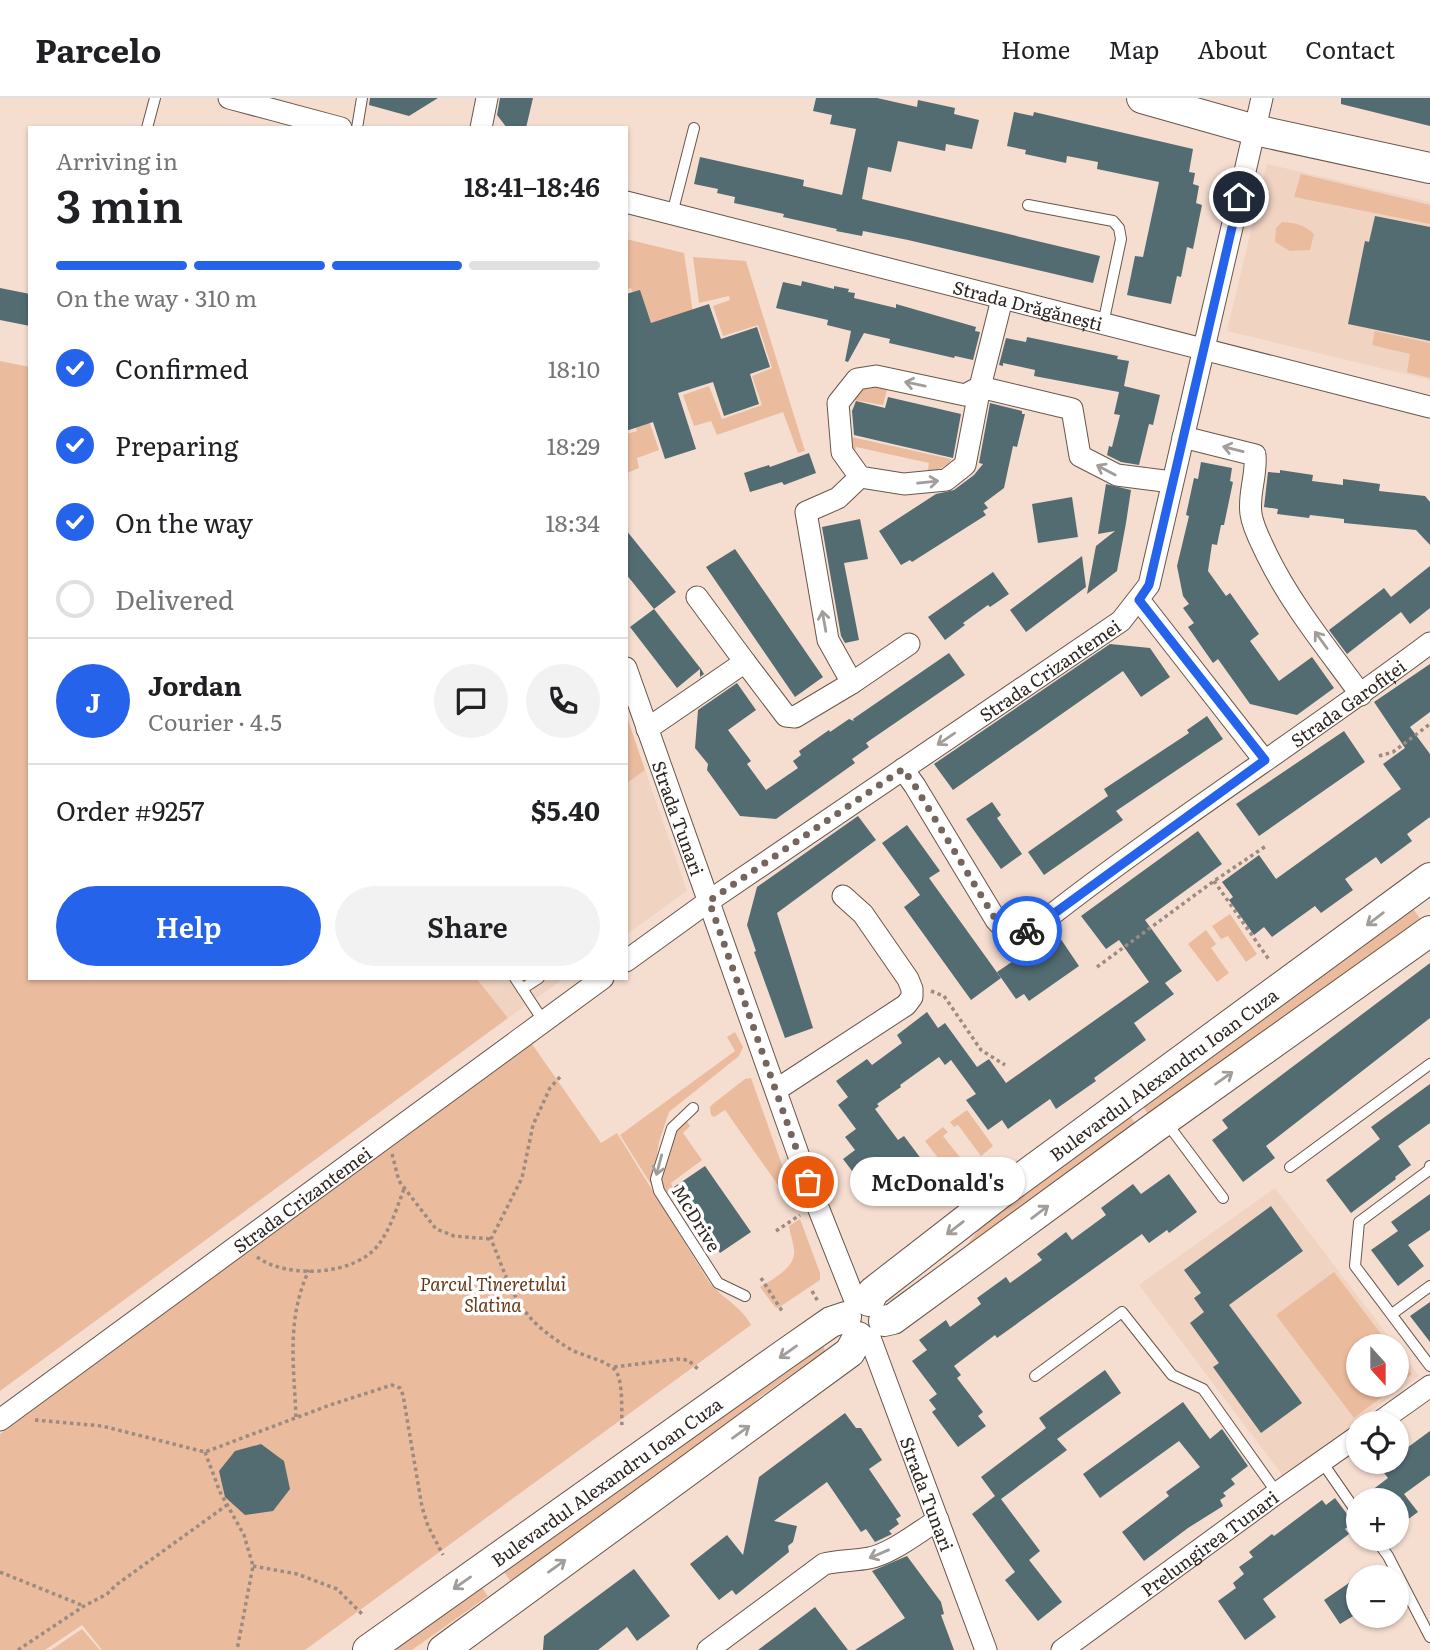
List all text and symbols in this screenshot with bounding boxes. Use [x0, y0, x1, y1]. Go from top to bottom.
text: Parcelo [35, 24, 161, 73]
text: Home [1001, 31, 1070, 66]
text: Map [1108, 31, 1159, 66]
text: About [1197, 31, 1267, 66]
text: Contact [1305, 31, 1395, 66]
text: Arriving in [56, 143, 178, 177]
text: 18:41–18:46 [464, 166, 600, 205]
pin [1209, 167, 1269, 227]
text: 3 min [56, 169, 183, 237]
icon: home [1220, 178, 1258, 216]
street label: Strada Drăgănești [950, 272, 1106, 337]
text: On the way · 310 m [56, 280, 257, 314]
text: Confirmed [115, 348, 249, 387]
icon: check [56, 349, 94, 387]
text: 18:10 [548, 351, 600, 385]
one-way arrow [904, 377, 927, 391]
text: Preparing [115, 425, 238, 464]
icon: check [56, 426, 94, 464]
text: 18:29 [547, 428, 600, 462]
one-way arrow [1222, 442, 1245, 455]
one-way arrow [1096, 462, 1117, 476]
one-way arrow [916, 475, 939, 488]
text: On the way [115, 502, 253, 541]
icon: check [56, 503, 94, 541]
text: 18:34 [546, 505, 600, 539]
text: Delivered [115, 579, 234, 618]
one-way arrow [817, 610, 830, 633]
street label: Strada Crizantemei [973, 612, 1126, 727]
one-way arrow [1314, 631, 1328, 650]
street label: Strada Garofiței [1285, 652, 1411, 753]
button: chat [434, 664, 508, 738]
button: phone [526, 664, 600, 738]
text: Jordan [148, 665, 242, 704]
text: J [86, 682, 100, 721]
text: Courier · 4.5 [148, 704, 282, 738]
one-way arrow [936, 733, 956, 747]
street label: Strada Tunari [646, 757, 712, 879]
text: Order #9257 [56, 790, 204, 829]
text: $5.40 [531, 790, 600, 829]
button: Help [56, 886, 321, 966]
button: Share [335, 886, 600, 966]
courier [992, 896, 1062, 966]
icon: bike [1008, 912, 1046, 950]
one-way arrow [1367, 912, 1385, 927]
street label: Bulevardul Alexandru Ioan Cuza [1043, 981, 1283, 1167]
one-way arrow [1214, 1071, 1233, 1085]
street label: Strada Crizantemei [227, 1139, 376, 1259]
pin [778, 1152, 838, 1212]
one-way arrow [652, 1154, 665, 1176]
callout: McDonald's [850, 1158, 1025, 1206]
icon: bag [789, 1163, 827, 1201]
text: McDonald's [871, 1164, 1004, 1198]
street label: McDrive [666, 1179, 728, 1257]
one-way arrow [1030, 1205, 1049, 1220]
one-way arrow [947, 1221, 965, 1236]
park label: Parcul Tineretului Slatina [420, 1270, 567, 1318]
north arrow [1346, 1334, 1409, 1396]
map controls [1346, 1334, 1409, 1628]
one-way arrow [779, 1345, 798, 1359]
street label: Bulevardul Alexandru Ioan Cuza [485, 1389, 727, 1572]
button: locate [1346, 1411, 1409, 1474]
one-way arrow [731, 1424, 749, 1439]
street label: Strada Tunari [894, 1433, 961, 1555]
street label: Prelungirea Tunari [1134, 1483, 1283, 1602]
button: + [1346, 1488, 1409, 1551]
one-way arrow [869, 1548, 890, 1561]
one-way arrow [547, 1559, 566, 1574]
button: − [1346, 1565, 1409, 1628]
one-way arrow [453, 1576, 472, 1591]

